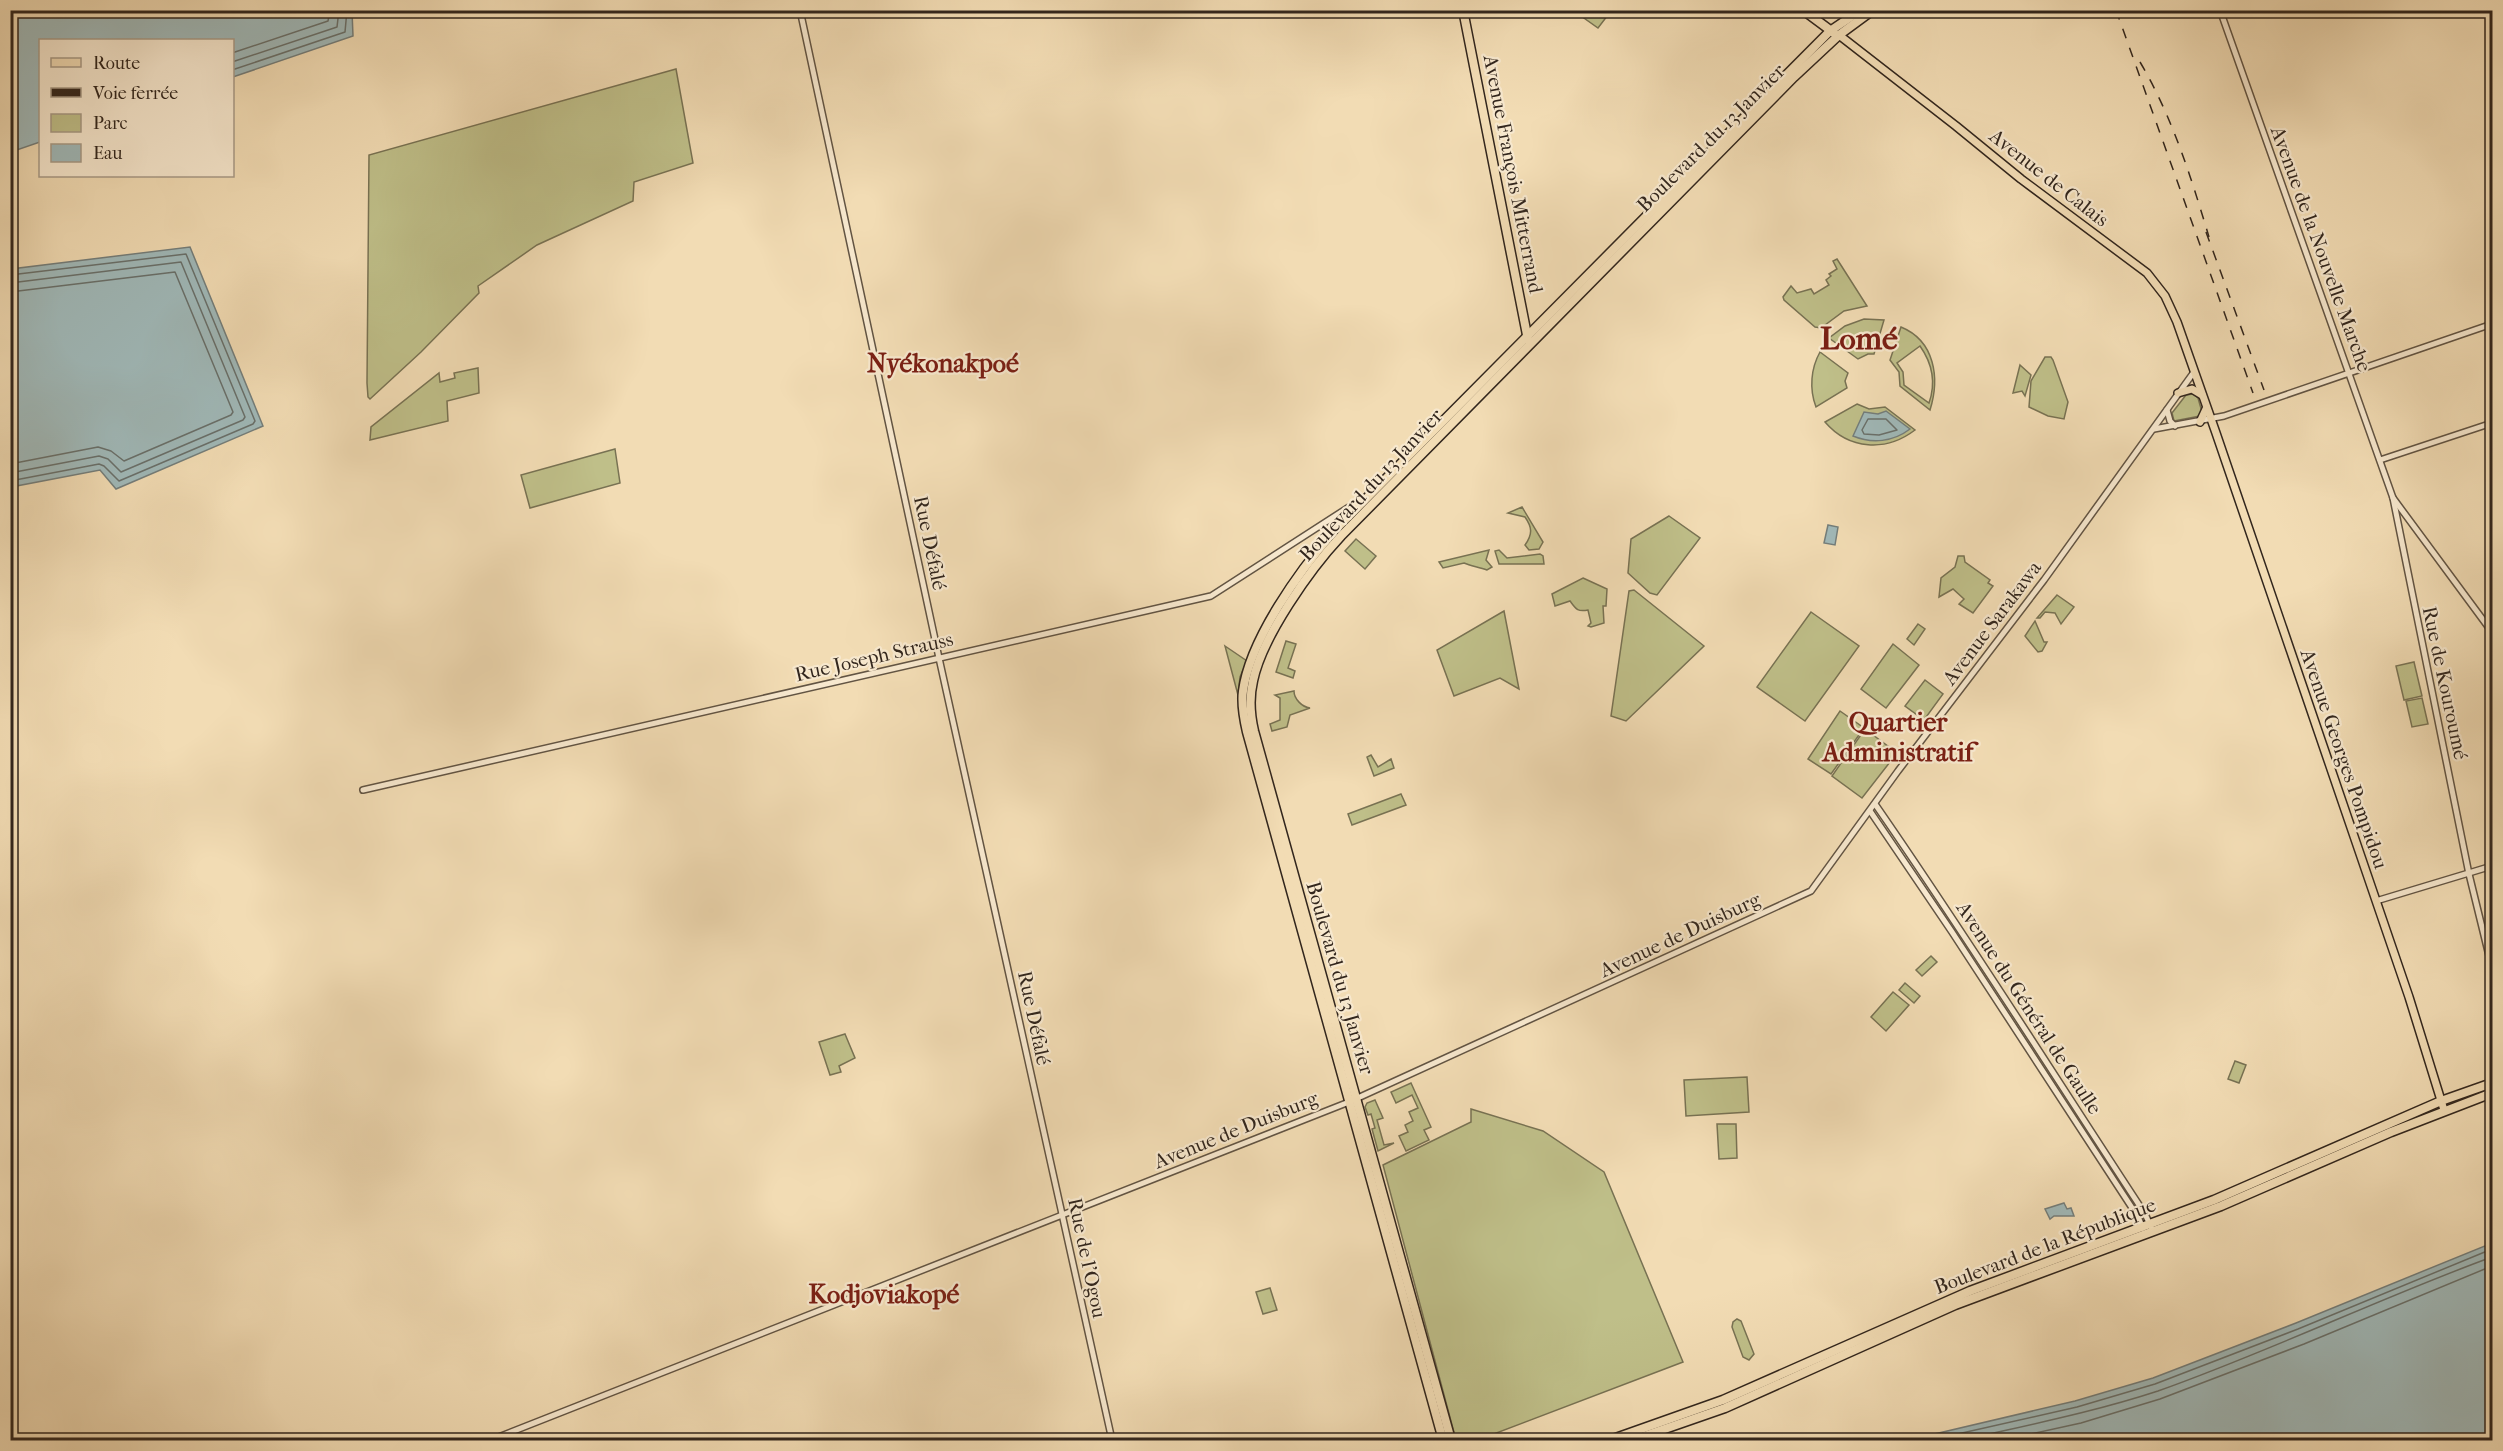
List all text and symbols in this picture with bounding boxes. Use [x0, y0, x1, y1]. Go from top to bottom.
legend [39, 39, 234, 177]
street label: Avenue François Mitterrand [1478, 52, 1548, 296]
text: Route [93, 53, 140, 74]
street label: Boulevard du 13 Janvier [1632, 59, 1790, 217]
text: Voie ferrée [92, 83, 178, 104]
text: Parc [93, 113, 128, 134]
street label: Avenue de la Nouvelle Marche [2266, 122, 2376, 375]
street label: Avenue de Calais [1984, 124, 2113, 232]
text: Eau [93, 143, 122, 164]
district label: Lomé [1820, 320, 1898, 357]
district label: Nyékonakpoé [867, 348, 1019, 379]
street label: Boulevard du 13 Janvier [1294, 404, 1448, 566]
street label: Rue Défalé [909, 494, 951, 592]
street label: Avenue Sarakawa [1937, 556, 2047, 690]
street label: Rue de Kouroumé [2418, 604, 2473, 762]
street label: Rue Joseph Strauss [793, 628, 955, 686]
street label: Avenue Georges Pompidou [2295, 645, 2393, 872]
district label: Quartier Administratif [1821, 707, 1979, 768]
street label: Boulevard du 13 Janvier [1301, 879, 1379, 1078]
street label: Avenue de Duisburg [1595, 888, 1764, 983]
street label: Avenue du Général de Gaulle [1951, 897, 2106, 1119]
street label: Rue Défalé [1013, 969, 1055, 1067]
street label: Avenue de Duisburg [1150, 1087, 1322, 1174]
street label: Boulevard de la République [1931, 1193, 2159, 1299]
street label: Rue de l'Ogou [1063, 1196, 1111, 1321]
district label: Kodjoviakopé [809, 1279, 960, 1310]

